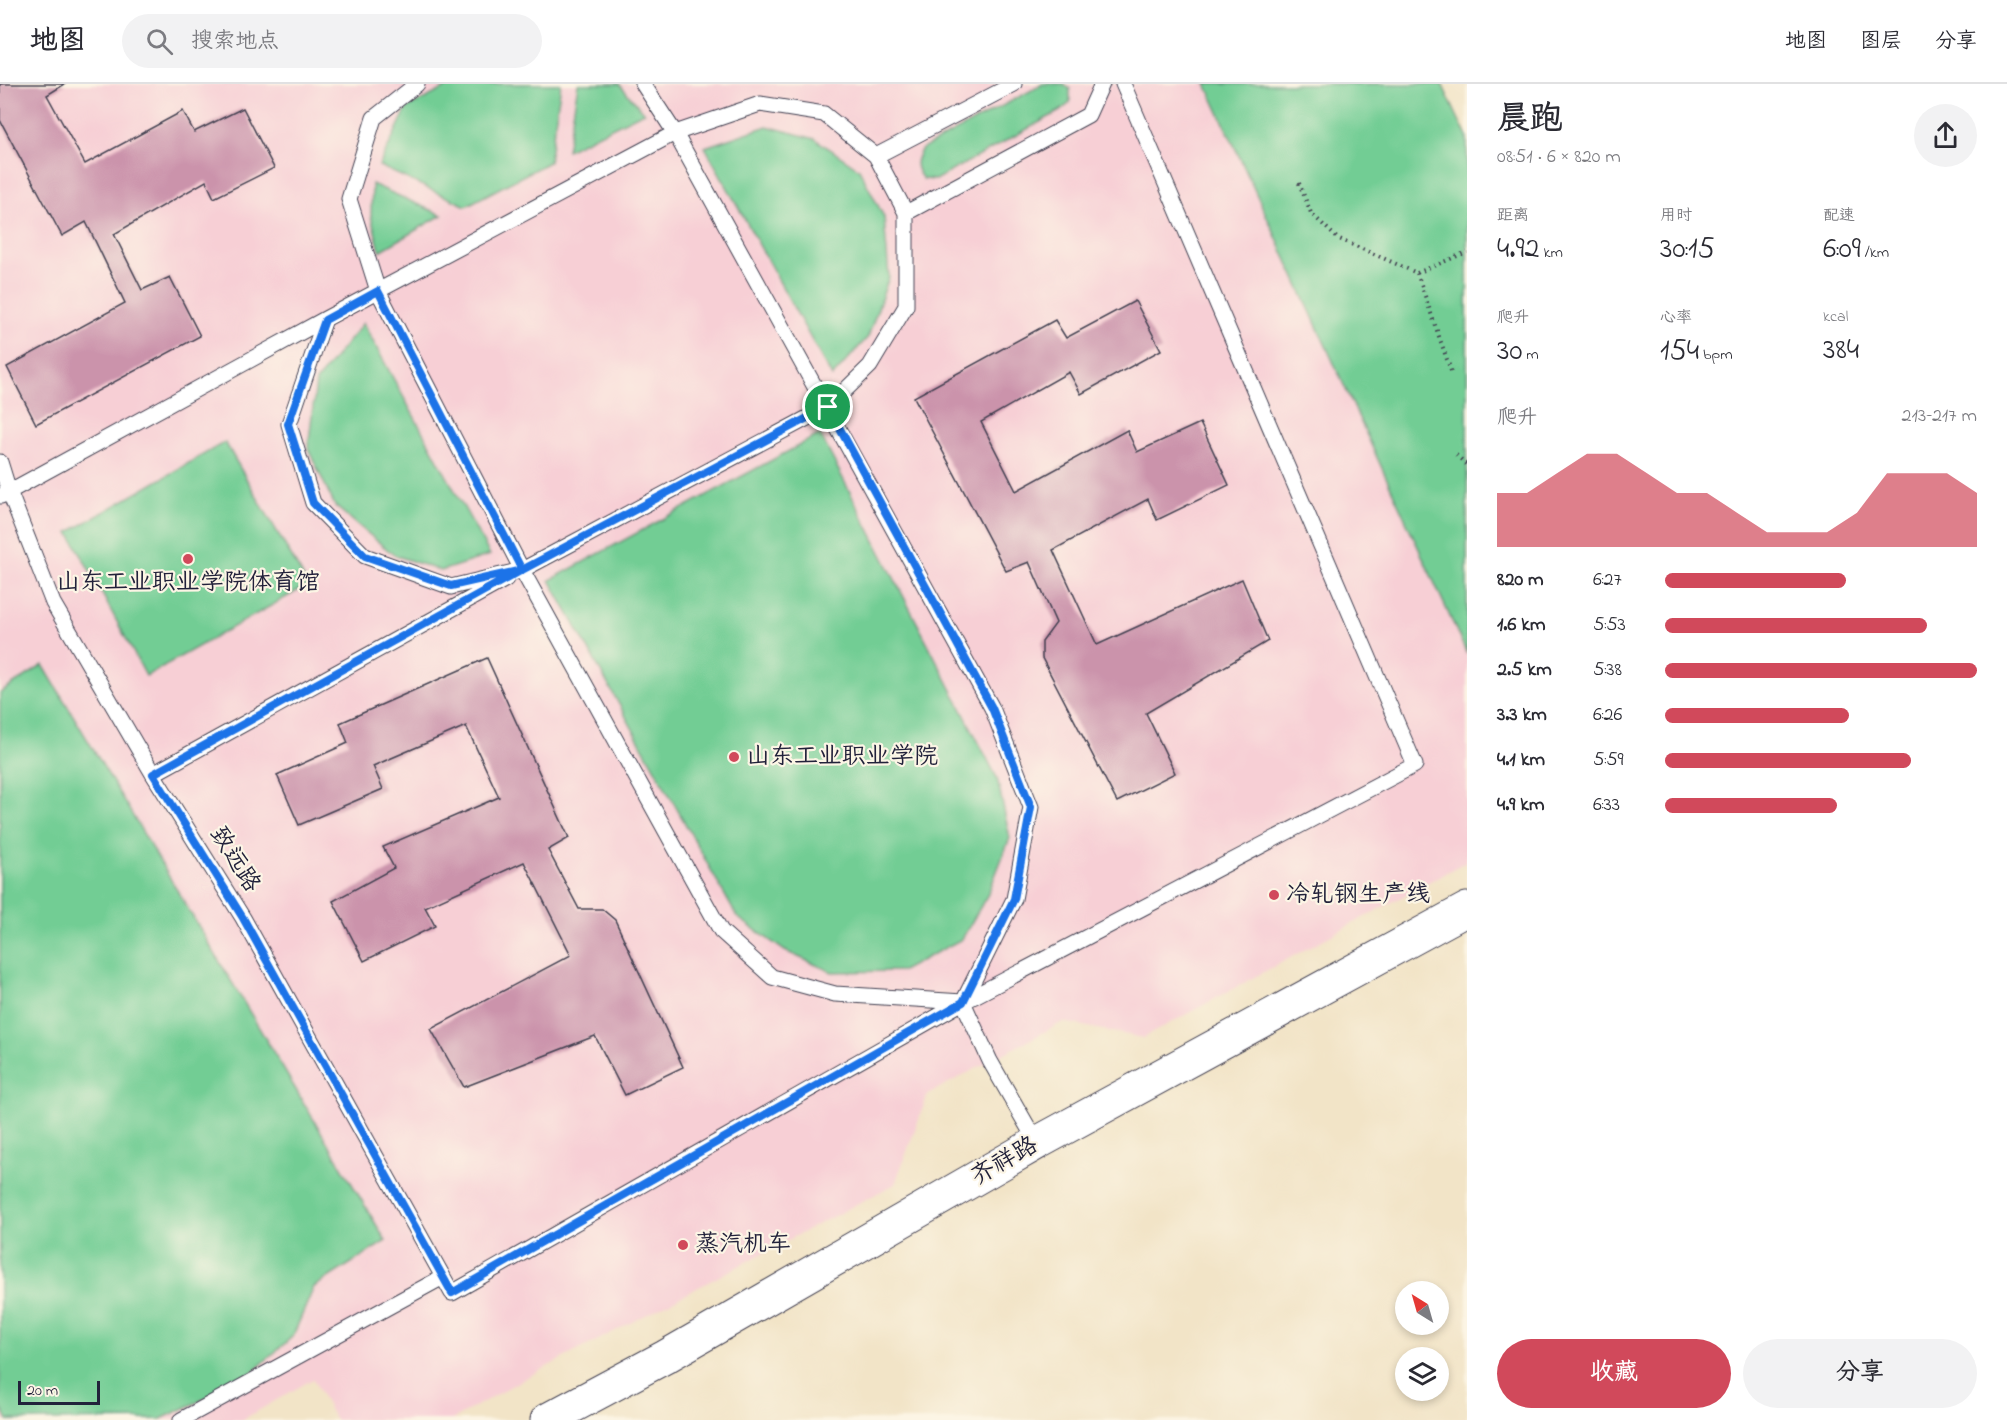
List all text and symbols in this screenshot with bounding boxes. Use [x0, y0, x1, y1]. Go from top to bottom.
search box [122, 14, 542, 68]
text: 地图 [30, 22, 86, 63]
icon: search [143, 25, 176, 58]
text: 搜索地点 [191, 26, 279, 58]
text: 地图 [1785, 27, 1827, 57]
text: 图层 [1860, 27, 1902, 57]
text: 分享 [1935, 27, 1977, 57]
text: 晨跑 [1497, 96, 1563, 144]
button: share [1914, 104, 1977, 167]
text: 08:51 · 6 × 820 m [1497, 143, 1621, 172]
text: 距离 [1497, 204, 1529, 228]
text: 用时 [1660, 204, 1692, 228]
text: 配速 [1823, 204, 1855, 228]
text: 4.92 [1497, 228, 1539, 272]
text: 30:15 [1660, 228, 1715, 272]
text: 6:09 [1823, 228, 1861, 272]
text: km [1539, 241, 1563, 265]
text: /km [1861, 241, 1889, 265]
text: kcal [1823, 305, 1848, 329]
text: 爬升 [1497, 306, 1529, 330]
text: 心率 [1660, 306, 1692, 330]
text: 384 [1823, 329, 1859, 373]
text: 30 [1497, 330, 1522, 374]
text: 154 [1660, 330, 1699, 374]
text: m [1522, 343, 1539, 367]
text: bpm [1699, 343, 1733, 367]
pin [802, 381, 853, 432]
icon: arrive [811, 390, 844, 423]
text: 213–217 m [1902, 402, 1977, 431]
text: 爬升 [1497, 404, 1537, 433]
marker: 山东工业职业学院体育馆 [181, 552, 195, 566]
place label: 山东工业职业学院体育馆 [56, 566, 320, 601]
text: 820 m [1497, 566, 1544, 595]
text: 6:27 [1593, 566, 1622, 595]
text: 1.6 km [1497, 611, 1546, 640]
text: 5:53 [1593, 611, 1626, 640]
text: 2.5 km [1497, 656, 1552, 685]
text: 5:38 [1593, 656, 1622, 685]
text: 3.3 km [1497, 701, 1547, 730]
text: 6:26 [1593, 701, 1622, 730]
place label: 山东工业职业学院 [746, 740, 938, 775]
text: 4.1 km [1497, 746, 1545, 775]
text: 5:59 [1593, 746, 1624, 775]
marker: 山东工业职业学院 [727, 750, 741, 764]
text: 4.9 km [1497, 791, 1545, 820]
text: 6:33 [1593, 791, 1620, 820]
street label: 致远路 [200, 820, 268, 900]
place label: 冷轧钢生产线 [1286, 878, 1430, 913]
marker: 冷轧钢生产线 [1267, 888, 1281, 902]
street label: 齐祥路 [965, 1129, 1045, 1195]
place label: 蒸汽机车 [695, 1228, 791, 1263]
marker: 蒸汽机车 [676, 1238, 690, 1252]
north arrow [1395, 1281, 1449, 1335]
map controls [1395, 1281, 1449, 1401]
button: 收藏 [1497, 1339, 1731, 1408]
button: 分享 [1743, 1339, 1977, 1408]
button: layers [1395, 1347, 1449, 1401]
scale bar [18, 1378, 100, 1406]
text: 20 m [27, 1379, 58, 1403]

